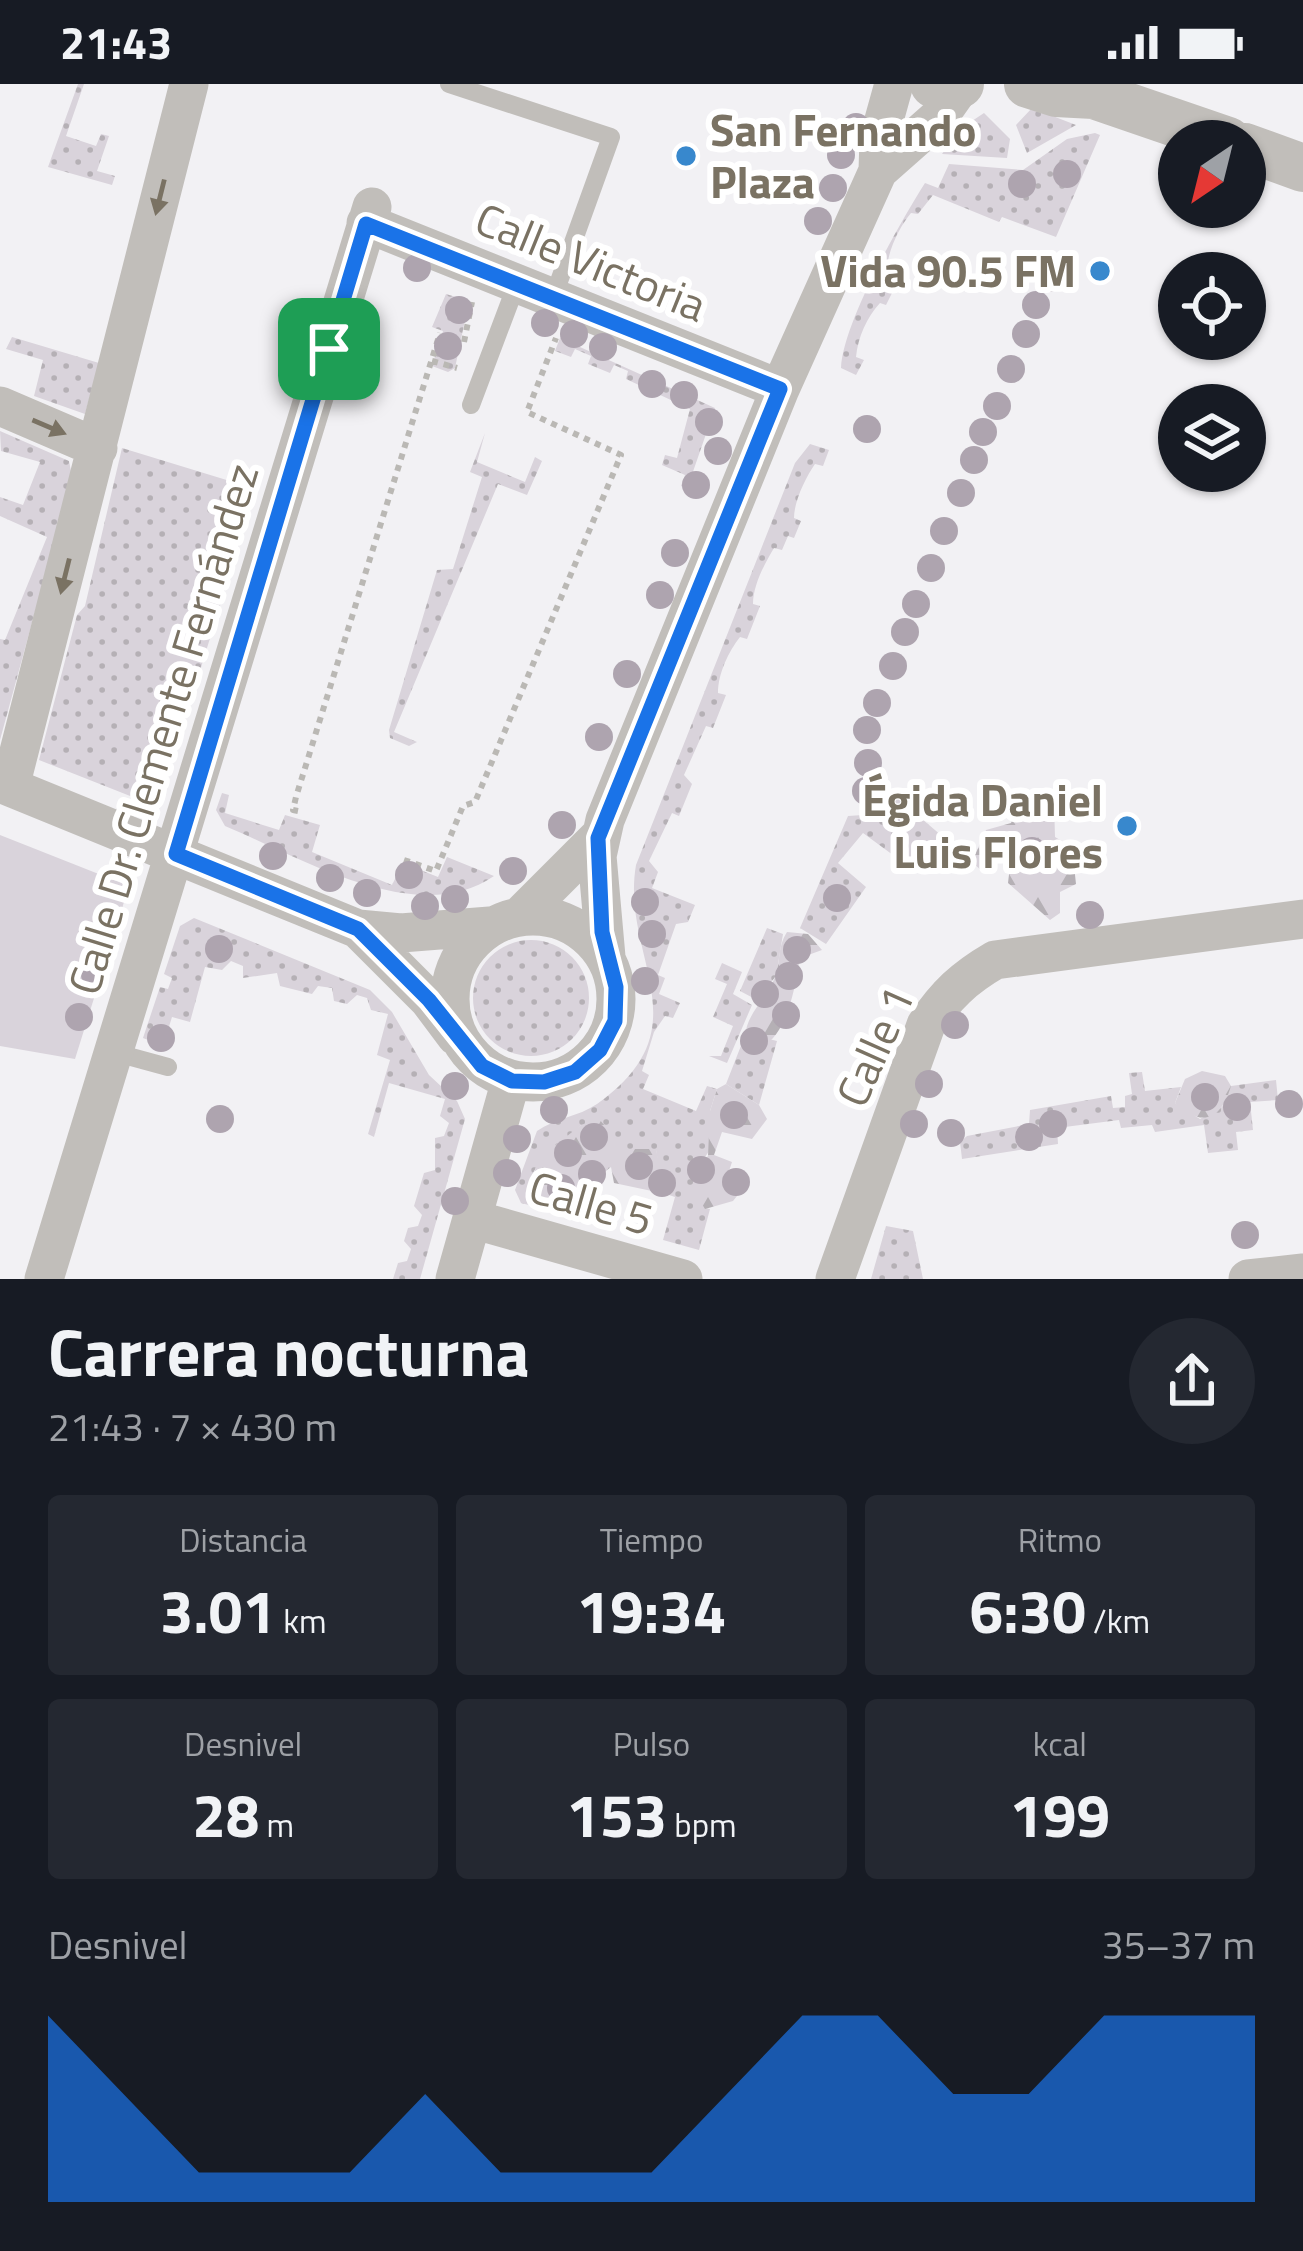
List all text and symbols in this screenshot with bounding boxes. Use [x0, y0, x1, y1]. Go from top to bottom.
text: 21:43 [60, 8, 172, 76]
place label: San Fernando Plaza [710, 95, 977, 215]
north arrow [1158, 120, 1266, 228]
map controls [1158, 120, 1266, 492]
marker: San Fernando Plaza [673, 143, 699, 169]
one-way arrow [150, 179, 169, 216]
street label: Calle Victoria [466, 184, 717, 338]
place label: Vida 90.5 FM [820, 236, 1076, 304]
button: locate [1158, 252, 1266, 360]
marker: Vida 90.5 FM [1087, 258, 1113, 284]
pin [278, 298, 380, 400]
icon: arrive [296, 316, 362, 382]
button: layers [1158, 384, 1266, 492]
one-way arrow [31, 418, 67, 437]
street label: Calle Dr. Clemente Fernández [49, 455, 275, 1002]
one-way arrow [55, 557, 74, 594]
place label: Égida Daniel Luis Flores [862, 765, 1103, 885]
marker: Égida Daniel Luis Flores [1114, 813, 1140, 839]
street label: Calle 1 [817, 974, 931, 1117]
street label: Calle 5 [522, 1152, 661, 1252]
text: Carrera nocturna [48, 1301, 529, 1402]
button: share [1129, 1318, 1255, 1444]
text: 21:43 · 7 × 430 m [48, 1397, 337, 1456]
text: Distancia [179, 1515, 307, 1565]
text: Tiempo [600, 1515, 703, 1565]
text: Ritmo [1018, 1515, 1102, 1565]
text: 3.01 [160, 1565, 276, 1656]
text: 19:34 [577, 1565, 726, 1656]
text: 6:30 [970, 1565, 1086, 1656]
text: km [276, 1596, 327, 1646]
text: /km [1086, 1596, 1150, 1646]
text: Desnivel [184, 1719, 302, 1769]
text: Pulso [613, 1719, 690, 1769]
text: kcal [1033, 1719, 1087, 1769]
text: 28 [192, 1769, 259, 1860]
text: 153 [566, 1769, 667, 1860]
text: 199 [1009, 1769, 1110, 1860]
text: m [259, 1800, 294, 1850]
text: bpm [667, 1800, 737, 1850]
text: Desnivel [48, 1915, 188, 1974]
text: 35–37 m [1102, 1915, 1255, 1974]

